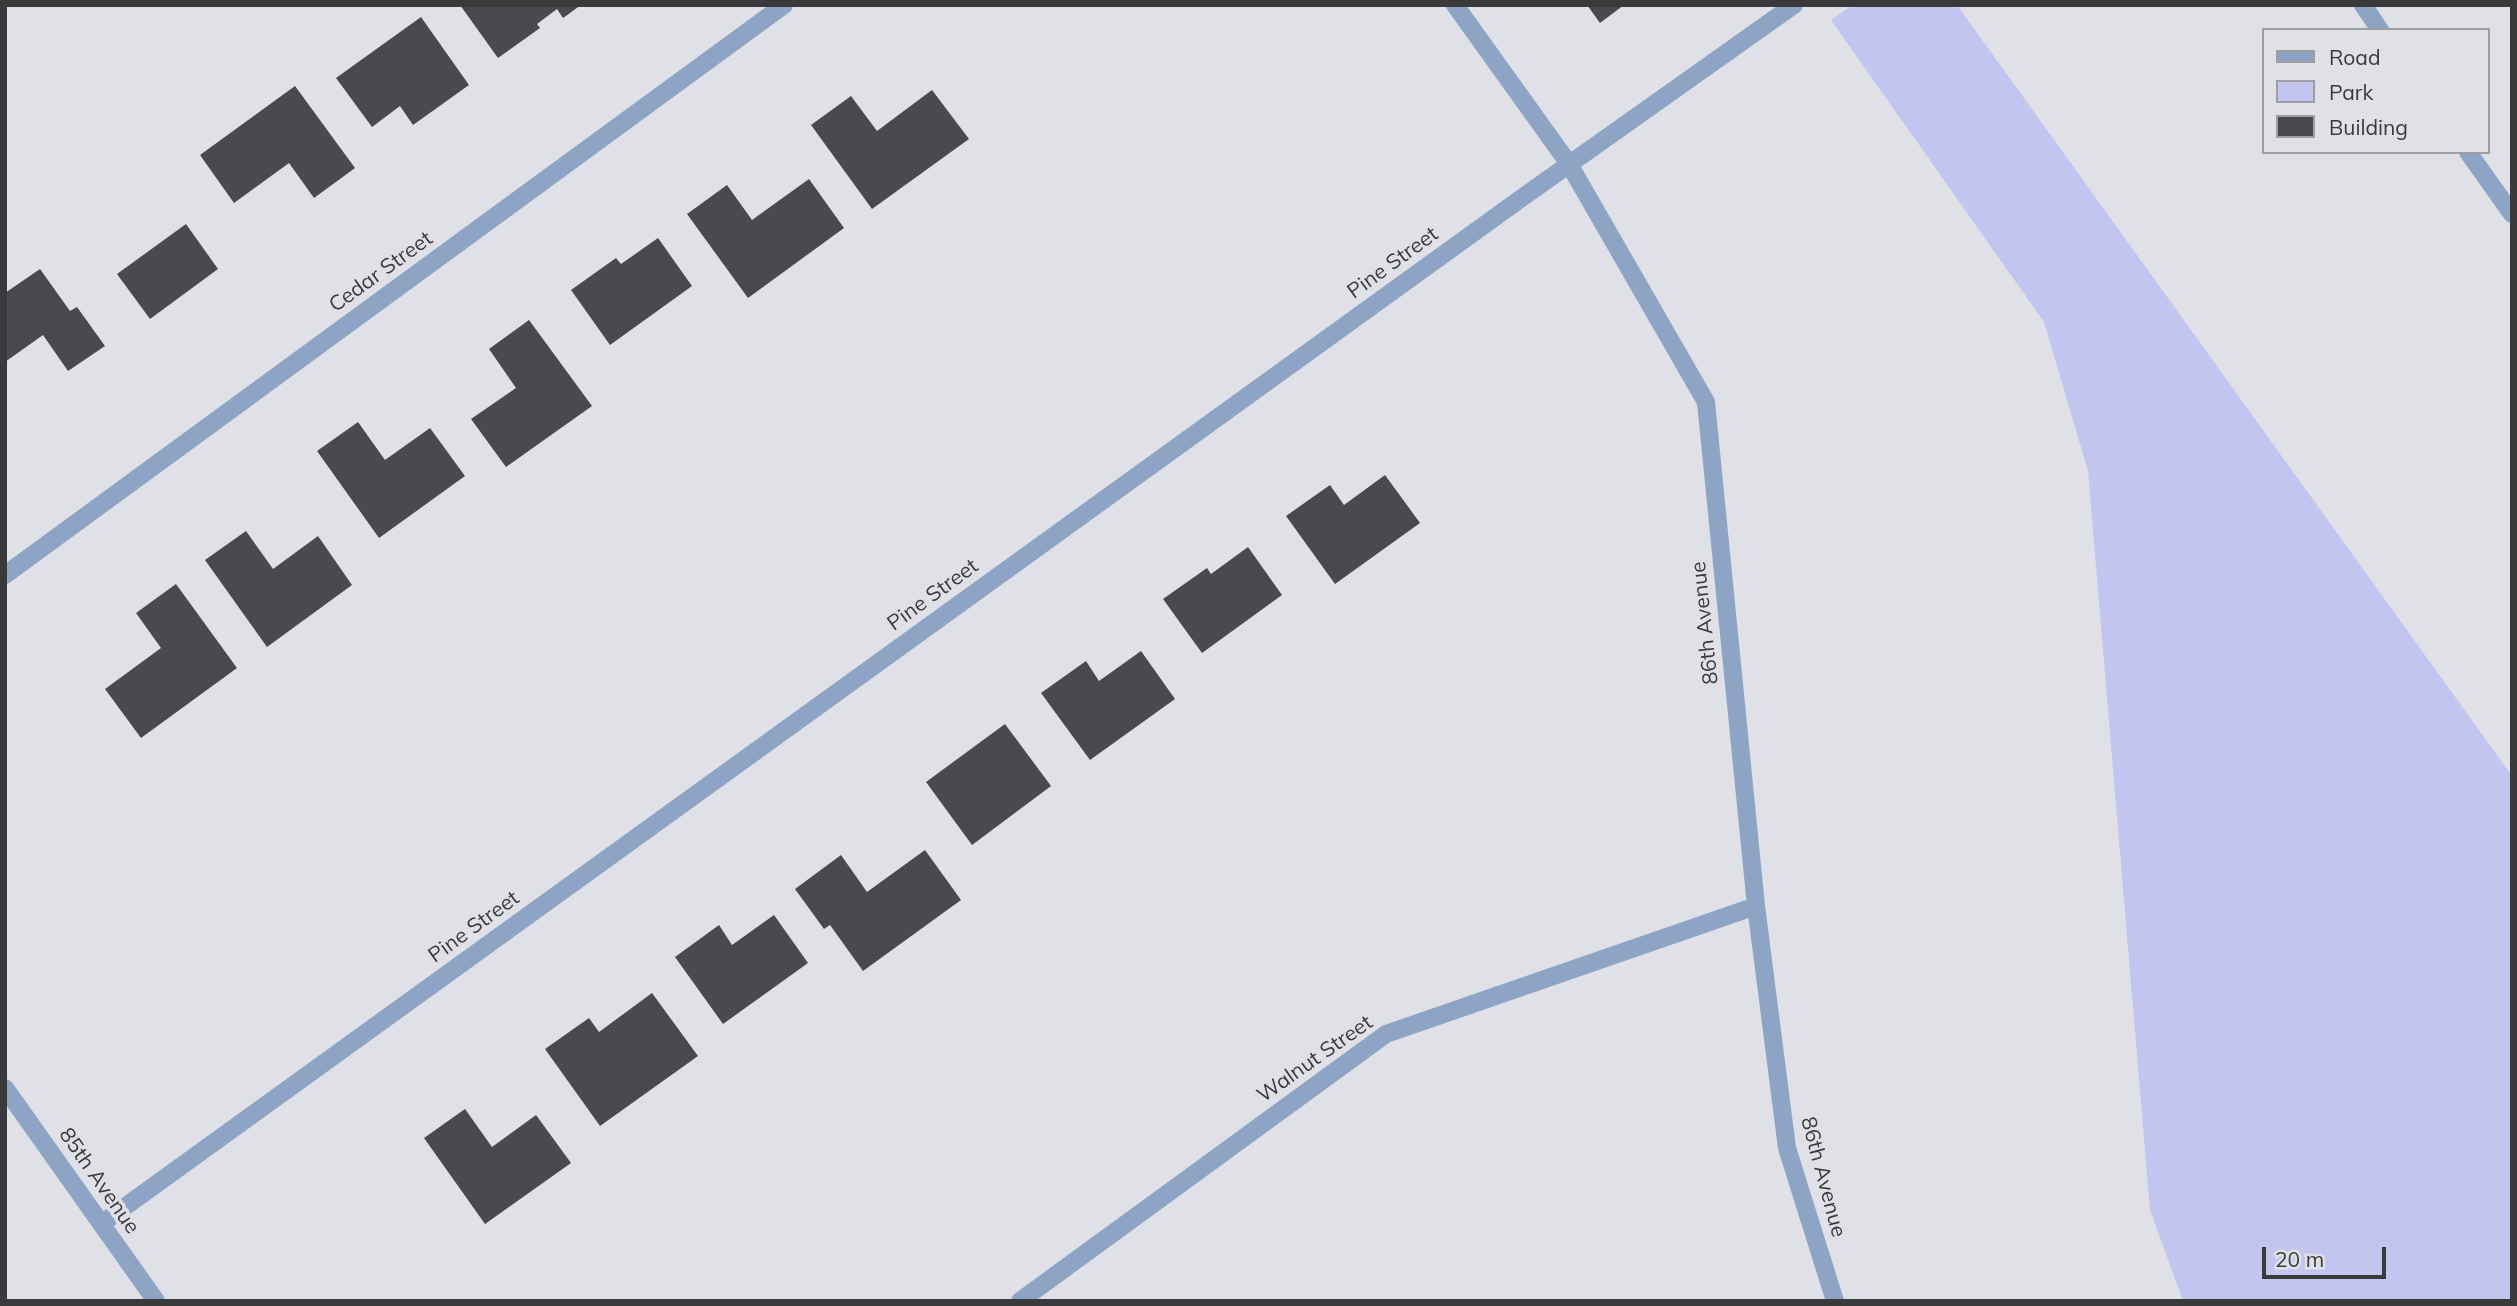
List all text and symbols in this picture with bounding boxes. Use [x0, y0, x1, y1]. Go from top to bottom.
legend [2262, 28, 2489, 154]
text: Road [2329, 44, 2380, 70]
text: Park [2329, 79, 2373, 105]
text: Building [2329, 114, 2408, 140]
street label: Pine Street [1343, 222, 1443, 304]
street label: Cedar Street [324, 226, 438, 318]
street label: Pine Street [883, 554, 983, 636]
street label: 86th Avenue [1686, 560, 1724, 686]
street label: Pine Street [424, 886, 524, 968]
street label: Walnut Street [1252, 1010, 1378, 1108]
street label: 86th Avenue [1795, 1114, 1851, 1240]
street label: 85th Avenue [53, 1123, 145, 1239]
scale bar [2265, 1232, 2389, 1276]
text: 20 m [2275, 1246, 2324, 1272]

